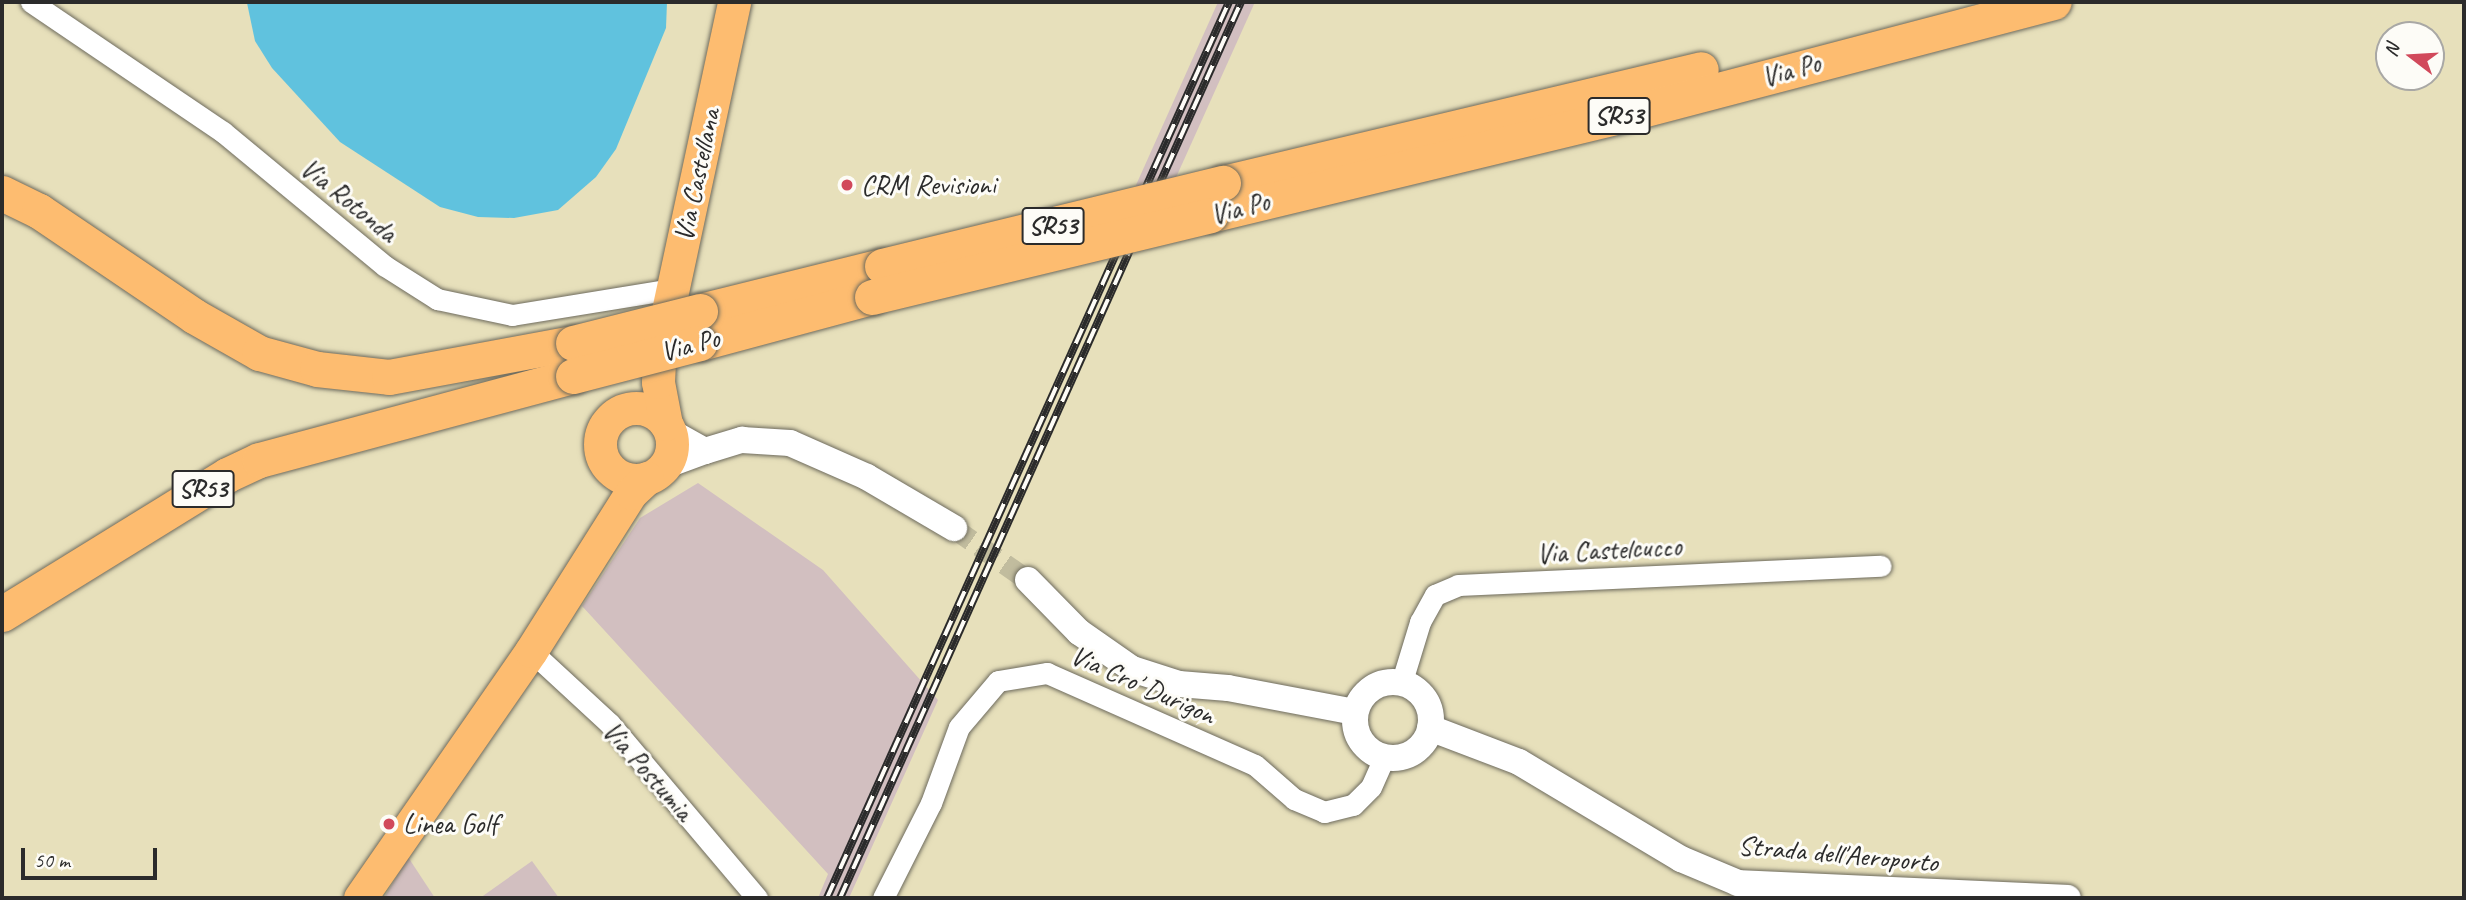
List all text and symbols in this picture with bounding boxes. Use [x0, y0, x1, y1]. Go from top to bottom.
north arrow [2375, 21, 2445, 91]
text: N [2379, 41, 2405, 60]
street label: Via Po [1758, 46, 1824, 94]
road number: SR53 [1588, 94, 1650, 139]
street label: Via Castellana [666, 105, 728, 245]
street label: Via Rotonda [293, 150, 405, 250]
place label: CRM Revisioni [861, 168, 996, 202]
marker: CRM Revisioni [839, 177, 855, 193]
street label: Via Po [1207, 185, 1273, 231]
road number: SR53 [1021, 204, 1084, 248]
street label: Via Po [657, 321, 723, 369]
road number: SR53 [172, 467, 234, 512]
street label: Via Castelcucco [1535, 529, 1683, 571]
street label: Via Cro' Durigon [1066, 638, 1220, 732]
street label: Via Postumia [596, 714, 700, 828]
place label: Linea Golf [403, 807, 497, 841]
marker: Linea Golf [381, 816, 397, 832]
street label: Strada dell'Aeroporto [1737, 829, 1939, 879]
scale bar [24, 834, 161, 878]
text: 50 m [34, 847, 70, 873]

